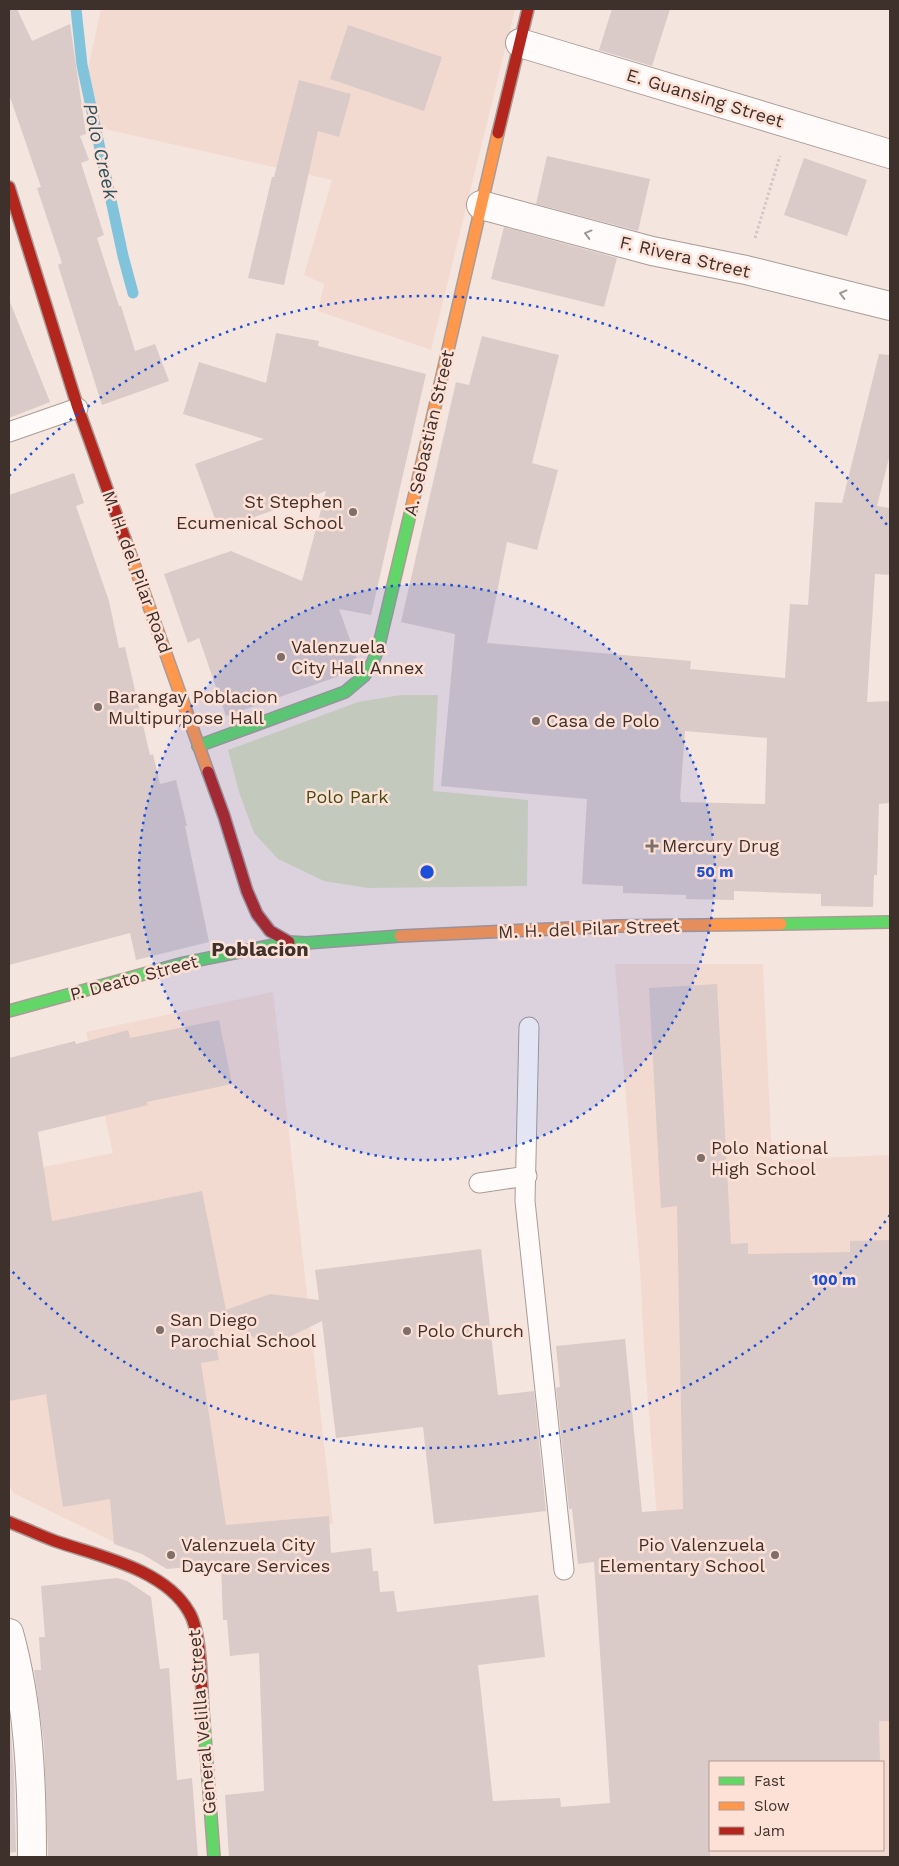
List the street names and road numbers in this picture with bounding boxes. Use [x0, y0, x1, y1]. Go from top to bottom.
street label: E. Guansing Street [624, 64, 787, 132]
street label: F. Rivera Street [618, 231, 753, 282]
street label: A. Sebastian Street [399, 347, 458, 518]
street label: M. H. del Pilar Road [98, 488, 177, 656]
street label: M. H. del Pilar Street [498, 915, 681, 942]
street label: P. Deato Street [68, 950, 201, 1005]
street label: General Velilla Street [183, 1628, 220, 1815]

